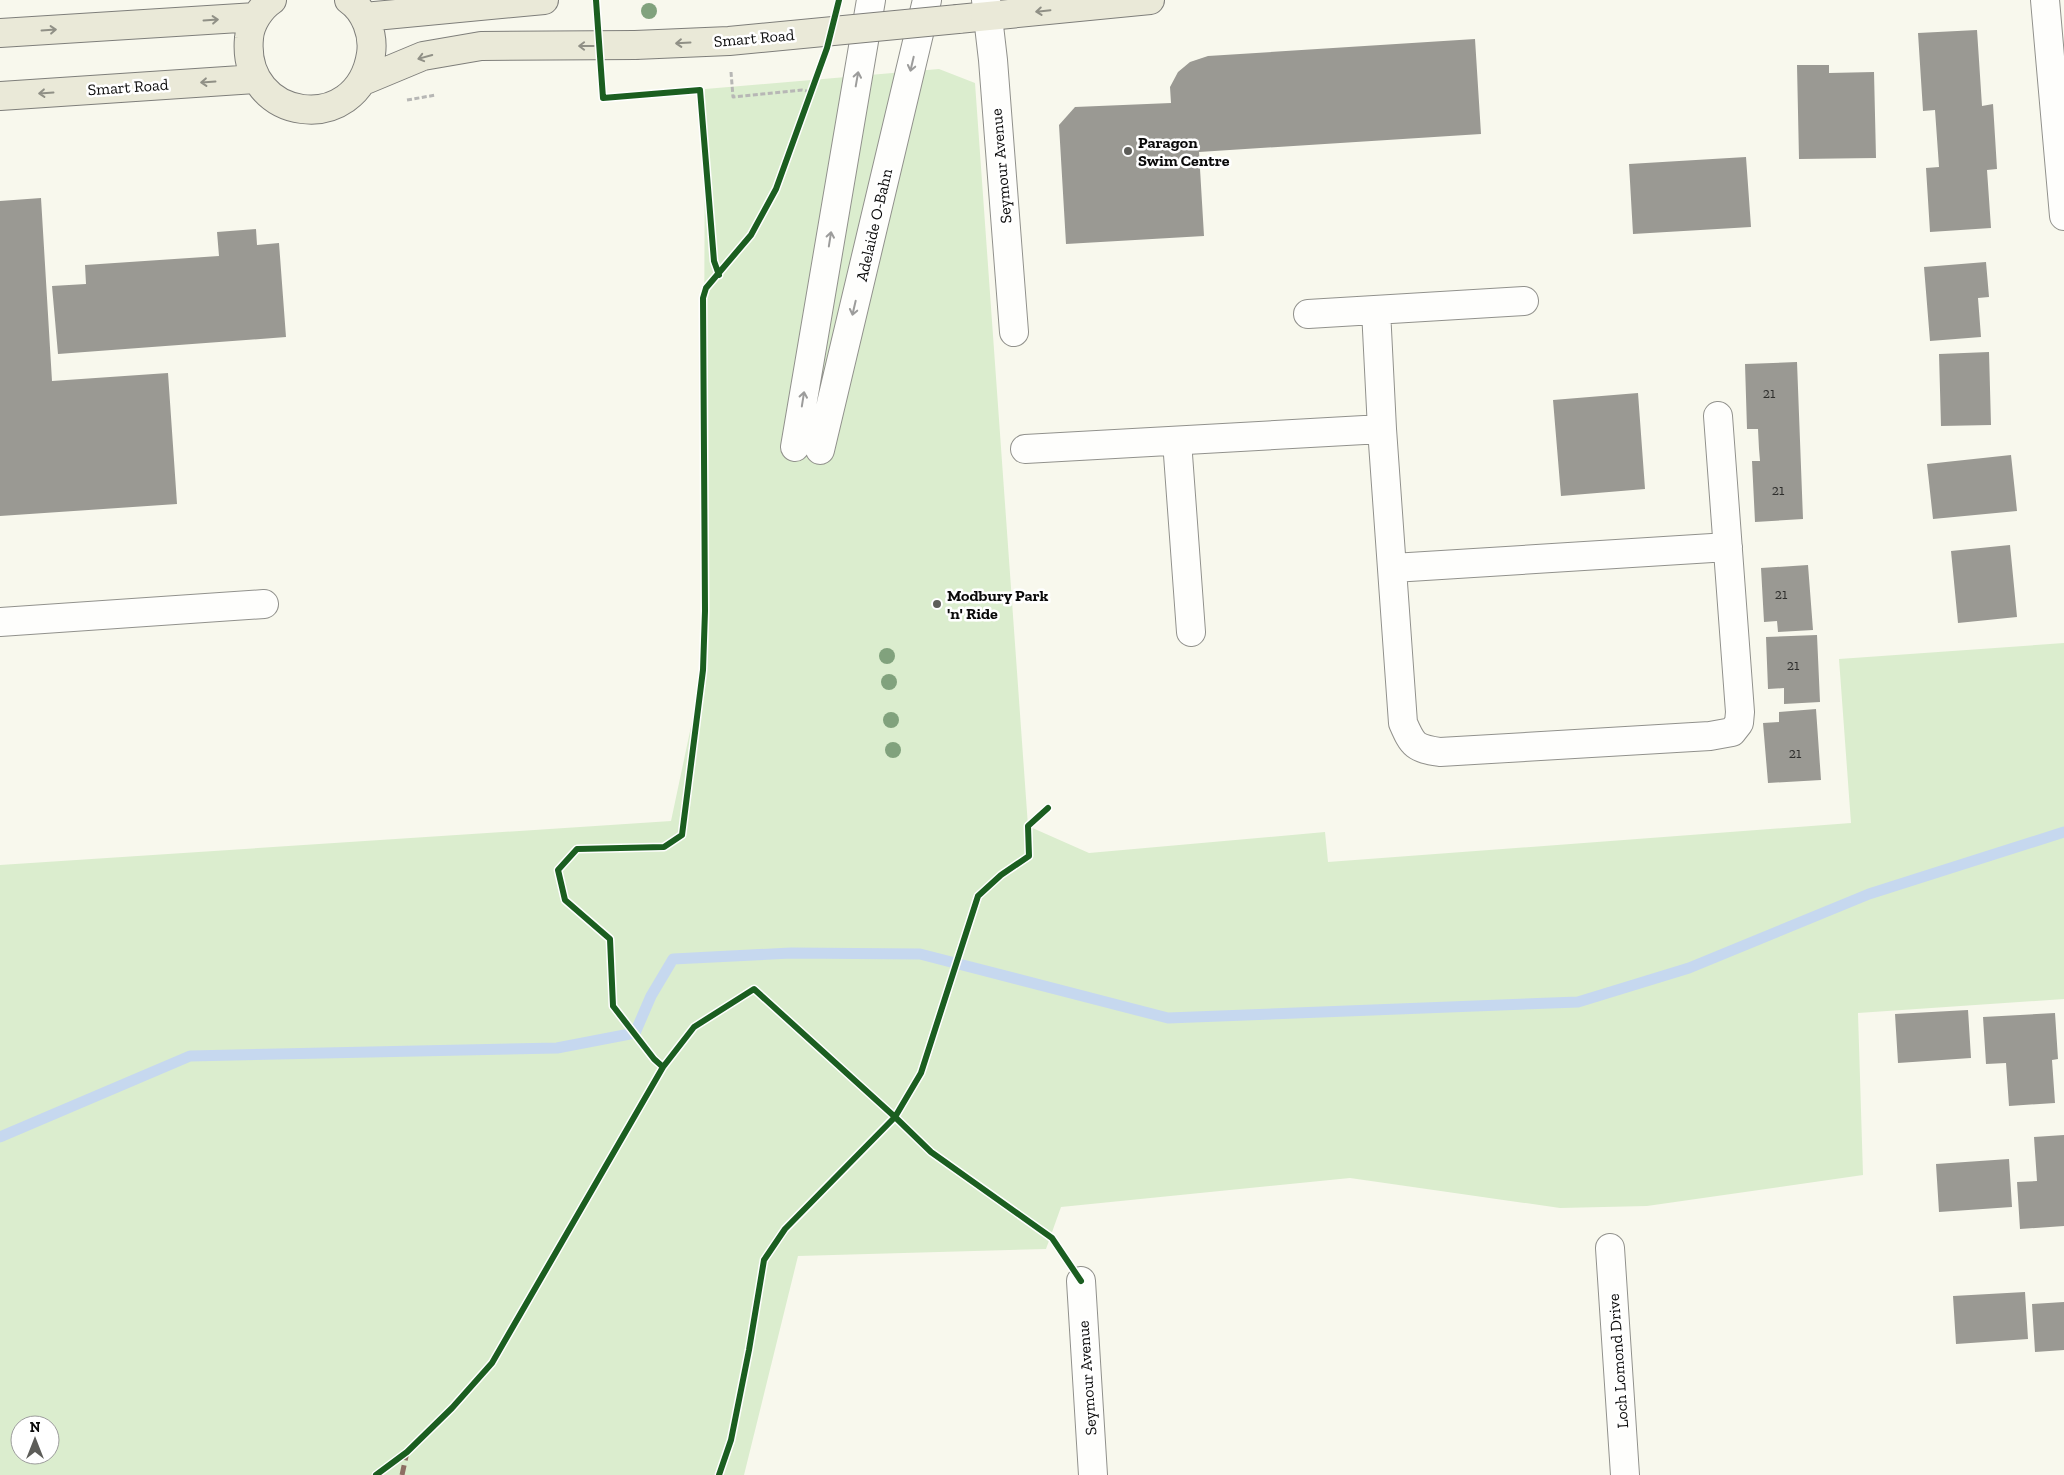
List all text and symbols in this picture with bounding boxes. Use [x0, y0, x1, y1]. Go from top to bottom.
one-way arrow [1035, 6, 1051, 15]
one-way arrow [203, 15, 219, 24]
street label: Smart Road [713, 25, 795, 51]
one-way arrow [40, 26, 56, 35]
one-way arrow [675, 38, 691, 48]
one-way arrow [578, 41, 594, 50]
one-way arrow [417, 53, 433, 62]
one-way arrow [907, 56, 916, 72]
one-way arrow [852, 71, 862, 87]
street label: Smart Road [87, 75, 169, 99]
one-way arrow [200, 78, 216, 87]
one-way arrow [38, 88, 54, 98]
street label: Seymour Avenue [987, 108, 1015, 224]
place label: Paragon Swim Centre [1138, 133, 1230, 170]
marker: Paragon Swim Centre [1122, 145, 1134, 157]
street label: Adelaide O-Bahn [852, 166, 896, 283]
one-way arrow [825, 231, 835, 247]
one-way arrow [849, 299, 858, 315]
house number: 21 [1763, 385, 1776, 402]
one-way arrow [799, 392, 809, 408]
house number: 21 [1772, 482, 1785, 499]
place label: Modbury Park 'n' Ride [947, 586, 1048, 623]
house number: 21 [1775, 586, 1788, 603]
marker: Modbury Park 'n' Ride [931, 598, 943, 610]
house number: 21 [1787, 657, 1800, 674]
house number: 21 [1789, 745, 1802, 762]
street label: Loch Lomond Drive [1604, 1293, 1632, 1429]
street label: Seymour Avenue [1074, 1320, 1100, 1436]
north arrow [10, 1415, 60, 1465]
text: N [30, 1419, 41, 1436]

